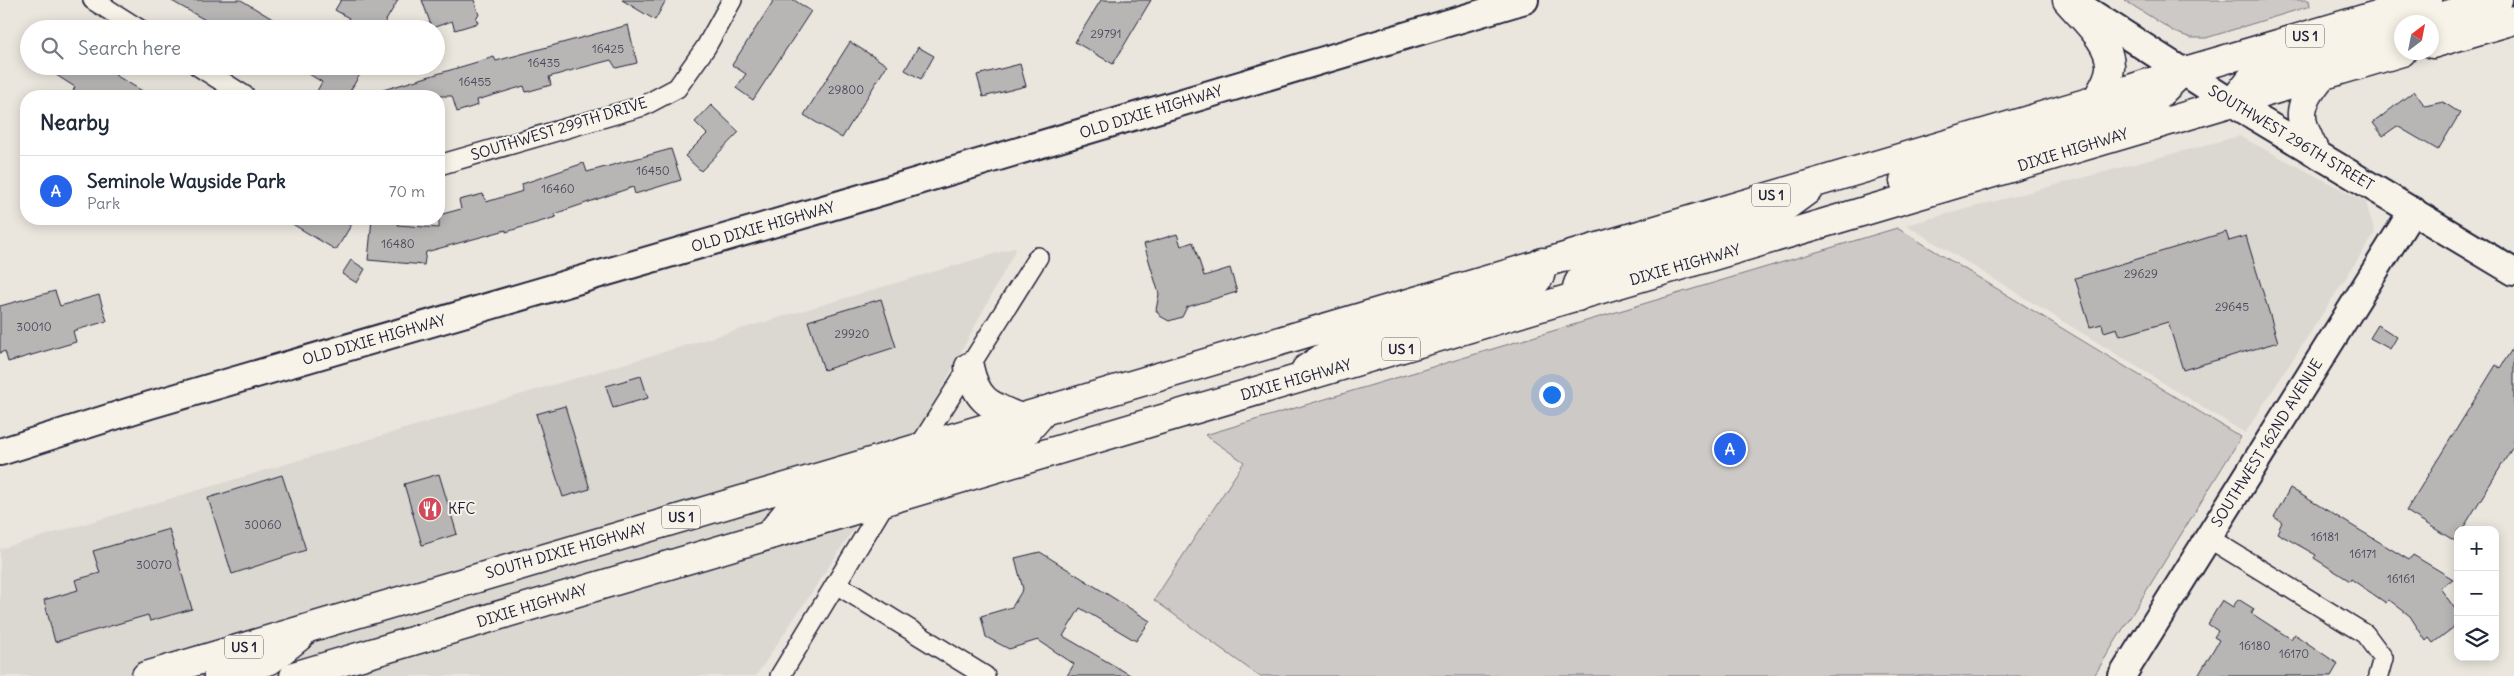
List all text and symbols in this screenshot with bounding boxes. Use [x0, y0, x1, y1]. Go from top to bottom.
north arrow [2394, 15, 2439, 60]
search box [20, 20, 445, 75]
road number: US 1 [2286, 24, 2324, 48]
house number: 29791 [1090, 26, 1122, 41]
icon: search [38, 34, 66, 62]
text: Search here [78, 36, 181, 60]
house number: 16425 [592, 41, 624, 56]
house number: 16435 [528, 55, 560, 70]
house number: 16455 [459, 74, 491, 89]
street label: OLD DIXIE HIGHWAY [1077, 81, 1225, 142]
street label: SOUTHWEST 296TH STREET [2205, 81, 2378, 195]
house number: 29800 [828, 82, 864, 97]
street label: SOUTHWEST 299TH DRIVE [468, 93, 649, 164]
text: Nearby [40, 109, 110, 136]
street label: DIXIE HIGHWAY [2015, 124, 2131, 175]
house number: 16450 [636, 163, 670, 178]
text: Seminole Wayside Park [87, 169, 286, 193]
text: A [51, 181, 61, 201]
text: 70 m [389, 181, 425, 201]
house number: 16460 [541, 181, 575, 196]
road number: US 1 [1752, 184, 1790, 206]
text: Park [87, 193, 120, 213]
street label: OLD DIXIE HIGHWAY [689, 197, 837, 256]
house number: 16480 [381, 236, 415, 251]
street label: DIXIE HIGHWAY [1627, 239, 1743, 289]
house number: 29629 [2124, 266, 2158, 281]
house number: 29645 [2215, 299, 2249, 314]
street label: OLD DIXIE HIGHWAY [300, 310, 448, 369]
house number: 30010 [16, 319, 52, 334]
house number: 29920 [835, 326, 870, 341]
road number: US 1 [1382, 338, 1420, 360]
street label: DIXIE HIGHWAY [1238, 354, 1354, 404]
street label: SOUTHWEST 162ND AVENUE [2207, 355, 2326, 531]
your location [1539, 382, 1565, 408]
pin: A [1714, 430, 1746, 468]
restaurant icon: KFC [417, 496, 443, 522]
place label: KFC [448, 499, 476, 518]
road number: US 1 [662, 506, 700, 528]
house number: 30060 [244, 517, 282, 532]
street label: SOUTH DIXIE HIGHWAY [483, 518, 649, 583]
map controls [2454, 526, 2499, 661]
button: + [2454, 526, 2499, 571]
house number: 16181 [2311, 529, 2339, 544]
house number: 16171 [2349, 546, 2377, 561]
house number: 30070 [136, 557, 172, 572]
house number: 16161 [2387, 571, 2415, 586]
button: − [2454, 571, 2499, 616]
street label: DIXIE HIGHWAY [474, 580, 590, 631]
button: layers [2454, 616, 2499, 661]
road number: US 1 [225, 636, 263, 659]
house number: 16180 [2239, 638, 2271, 653]
house number: 16170 [2279, 646, 2309, 661]

